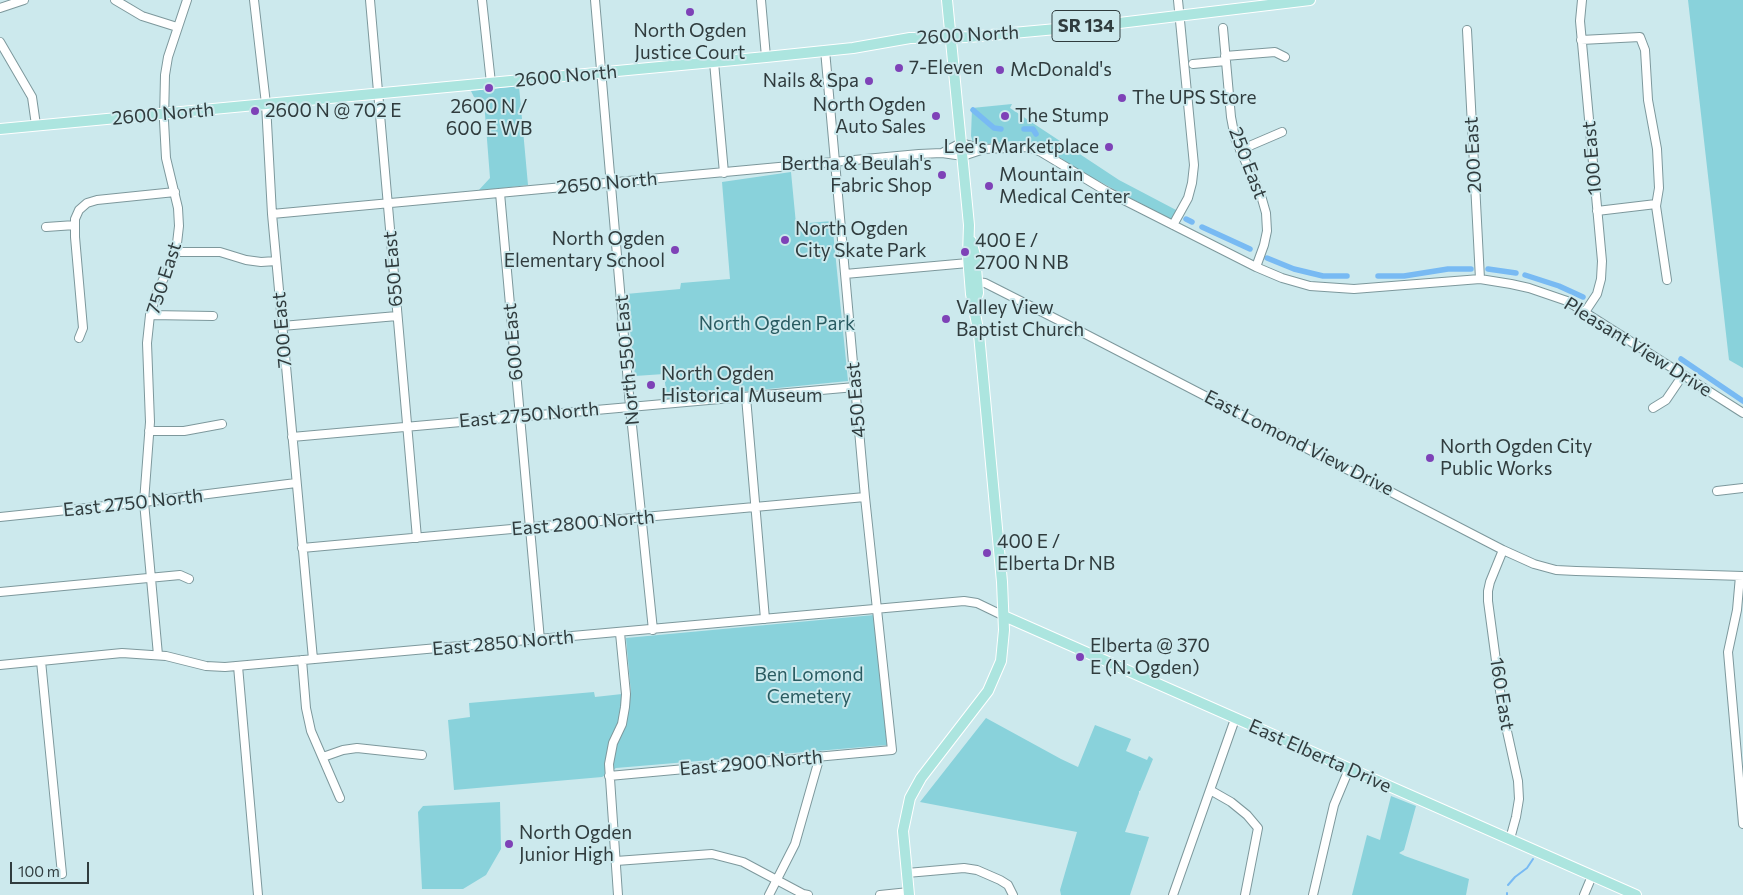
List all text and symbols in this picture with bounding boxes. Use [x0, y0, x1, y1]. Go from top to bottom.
marker: North Ogden Justice Court [684, 6, 696, 18]
road number: SR 134 [1052, 10, 1120, 42]
place label: North Ogden Justice Court [633, 20, 747, 64]
street label: 2600 North [916, 21, 1020, 49]
place label: 7-Eleven [909, 57, 983, 79]
place label: McDonald's [1010, 59, 1112, 81]
street label: 2600 North [514, 60, 618, 92]
marker: 7-Eleven [893, 62, 905, 74]
marker: McDonald's [994, 64, 1006, 76]
place label: Nails & Spa [763, 70, 859, 92]
marker: Nails & Spa [863, 75, 875, 87]
marker: 2600 N / 600 E WB [483, 82, 495, 94]
place label: The UPS Store [1132, 87, 1257, 109]
marker: The UPS Store [1116, 92, 1128, 104]
place label: North Ogden Auto Sales [813, 94, 926, 138]
place label: 2600 N / 600 E WB [446, 96, 532, 140]
street label: 2600 North [111, 98, 215, 130]
place label: 2600 N @ 702 E [265, 100, 402, 122]
marker: 2600 N @ 702 E [249, 105, 261, 117]
place label: The Stump [1015, 105, 1109, 127]
marker: North Ogden Auto Sales [930, 110, 942, 122]
marker: The Stump [999, 110, 1011, 122]
street label: 200 East [1460, 116, 1486, 194]
street label: 100 East [1577, 120, 1607, 196]
street label: 250 East [1224, 124, 1272, 202]
place label: Lee's Marketplace [943, 136, 1099, 158]
marker: Lee's Marketplace [1103, 141, 1115, 153]
place label: Bertha & Beulah's Fabric Shop [781, 153, 932, 197]
place label: Mountain Medical Center [999, 164, 1130, 208]
street label: 2650 North [556, 167, 658, 199]
marker: Bertha & Beulah's Fabric Shop [936, 169, 948, 181]
marker: Mountain Medical Center [983, 180, 995, 192]
place label: North Ogden City Skate Park [795, 218, 927, 262]
place label: North Ogden Elementary School [504, 228, 665, 272]
street label: 650 East [378, 230, 408, 308]
place label: 400 E / 2700 N NB [975, 230, 1068, 274]
marker: North Ogden City Skate Park [779, 234, 791, 246]
street label: 750 East [142, 239, 186, 317]
marker: North Ogden Elementary School [669, 244, 681, 256]
marker: 400 E / 2700 N NB [959, 246, 971, 258]
street label: 700 East [267, 291, 297, 369]
street label: Pleasant View Drive [1560, 292, 1716, 402]
street label: North 550 East [610, 294, 644, 426]
place label: Valley View Baptist Church [956, 297, 1084, 341]
street label: 600 East [498, 302, 528, 382]
park label: North Ogden Park [699, 313, 855, 335]
marker: Valley View Baptist Church [940, 313, 952, 325]
street label: 450 East [841, 361, 871, 439]
place label: North Ogden Historical Museum [661, 363, 823, 407]
marker: North Ogden Historical Museum [645, 379, 657, 391]
street label: East Lomond View Drive [1201, 385, 1397, 501]
street label: East 2750 North [458, 398, 600, 432]
place label: North Ogden City Public Works [1440, 436, 1592, 480]
marker: North Ogden City Public Works [1424, 452, 1436, 464]
street label: East 2750 North [62, 484, 204, 522]
street label: East 2800 North [510, 505, 656, 541]
place label: 400 E / Elberta Dr NB [997, 531, 1115, 575]
marker: 400 E / Elberta Dr NB [981, 547, 993, 559]
street label: East 2850 North [431, 625, 575, 661]
place label: Elberta @ 370 E (N. Ogden) [1090, 635, 1210, 679]
marker: Elberta @ 370 E (N. Ogden) [1074, 651, 1086, 663]
street label: 160 East [1485, 656, 1519, 732]
park label: Ben Lomond Cemetery [755, 664, 863, 708]
street label: East Elberta Drive [1245, 714, 1395, 798]
street label: East 2900 North [678, 745, 824, 781]
place label: North Ogden Junior High [519, 822, 632, 866]
marker: North Ogden Junior High [503, 838, 515, 850]
scale bar [12, 852, 91, 884]
text: 100 m [18, 862, 60, 880]

